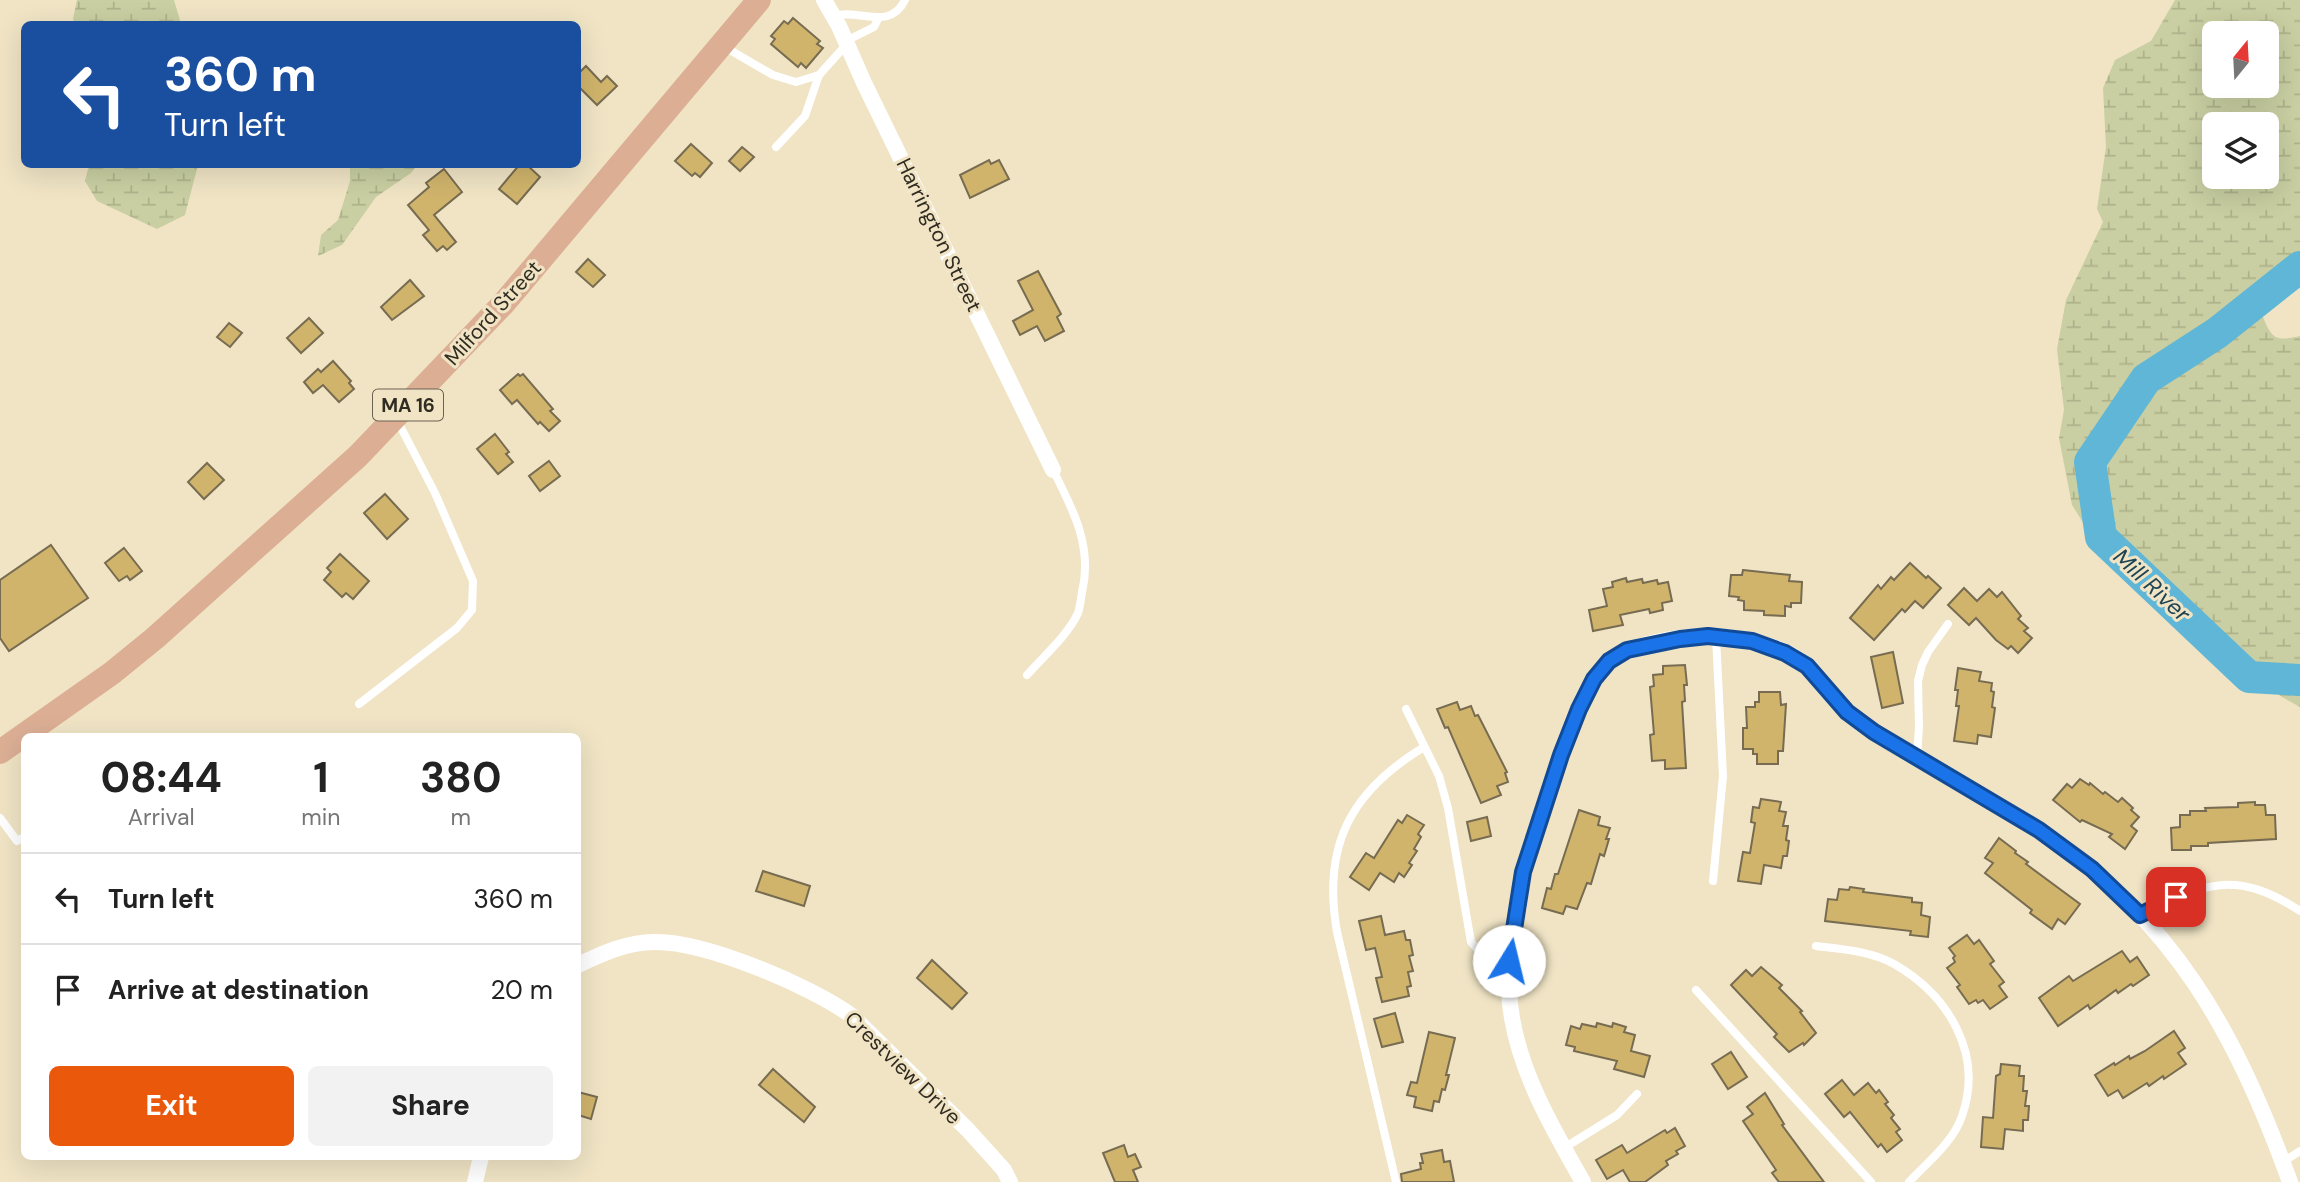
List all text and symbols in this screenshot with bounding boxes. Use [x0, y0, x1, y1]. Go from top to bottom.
north arrow [2202, 21, 2278, 98]
map controls [2202, 21, 2279, 189]
text: 360 m [164, 42, 317, 106]
icon: left [49, 49, 140, 140]
text: Turn left [164, 104, 286, 146]
button: layers [2202, 112, 2279, 189]
street label: Harrington Street [890, 154, 988, 316]
street label: Milford Street [438, 255, 548, 371]
road number: MA 16 [373, 390, 443, 420]
water label: Mill River [2107, 542, 2198, 629]
text: 08:44 [100, 750, 222, 805]
text: 1 [313, 750, 329, 805]
text: 380 [420, 750, 502, 805]
text: Arrival [128, 802, 195, 832]
text: min [301, 802, 341, 832]
text: m [451, 802, 471, 832]
pin [2146, 867, 2206, 927]
icon: arrive [2157, 878, 2195, 916]
icon: left [49, 880, 87, 918]
text: Turn left [108, 882, 215, 916]
text: 360 m [473, 882, 553, 916]
position arrow [1472, 924, 1546, 998]
icon: arrive [49, 971, 87, 1009]
text: Arrive at destination [108, 973, 369, 1007]
text: 20 m [490, 973, 553, 1007]
street label: Crestview Drive [839, 1005, 967, 1131]
button: Exit [49, 1066, 294, 1146]
button: Share [308, 1066, 553, 1146]

